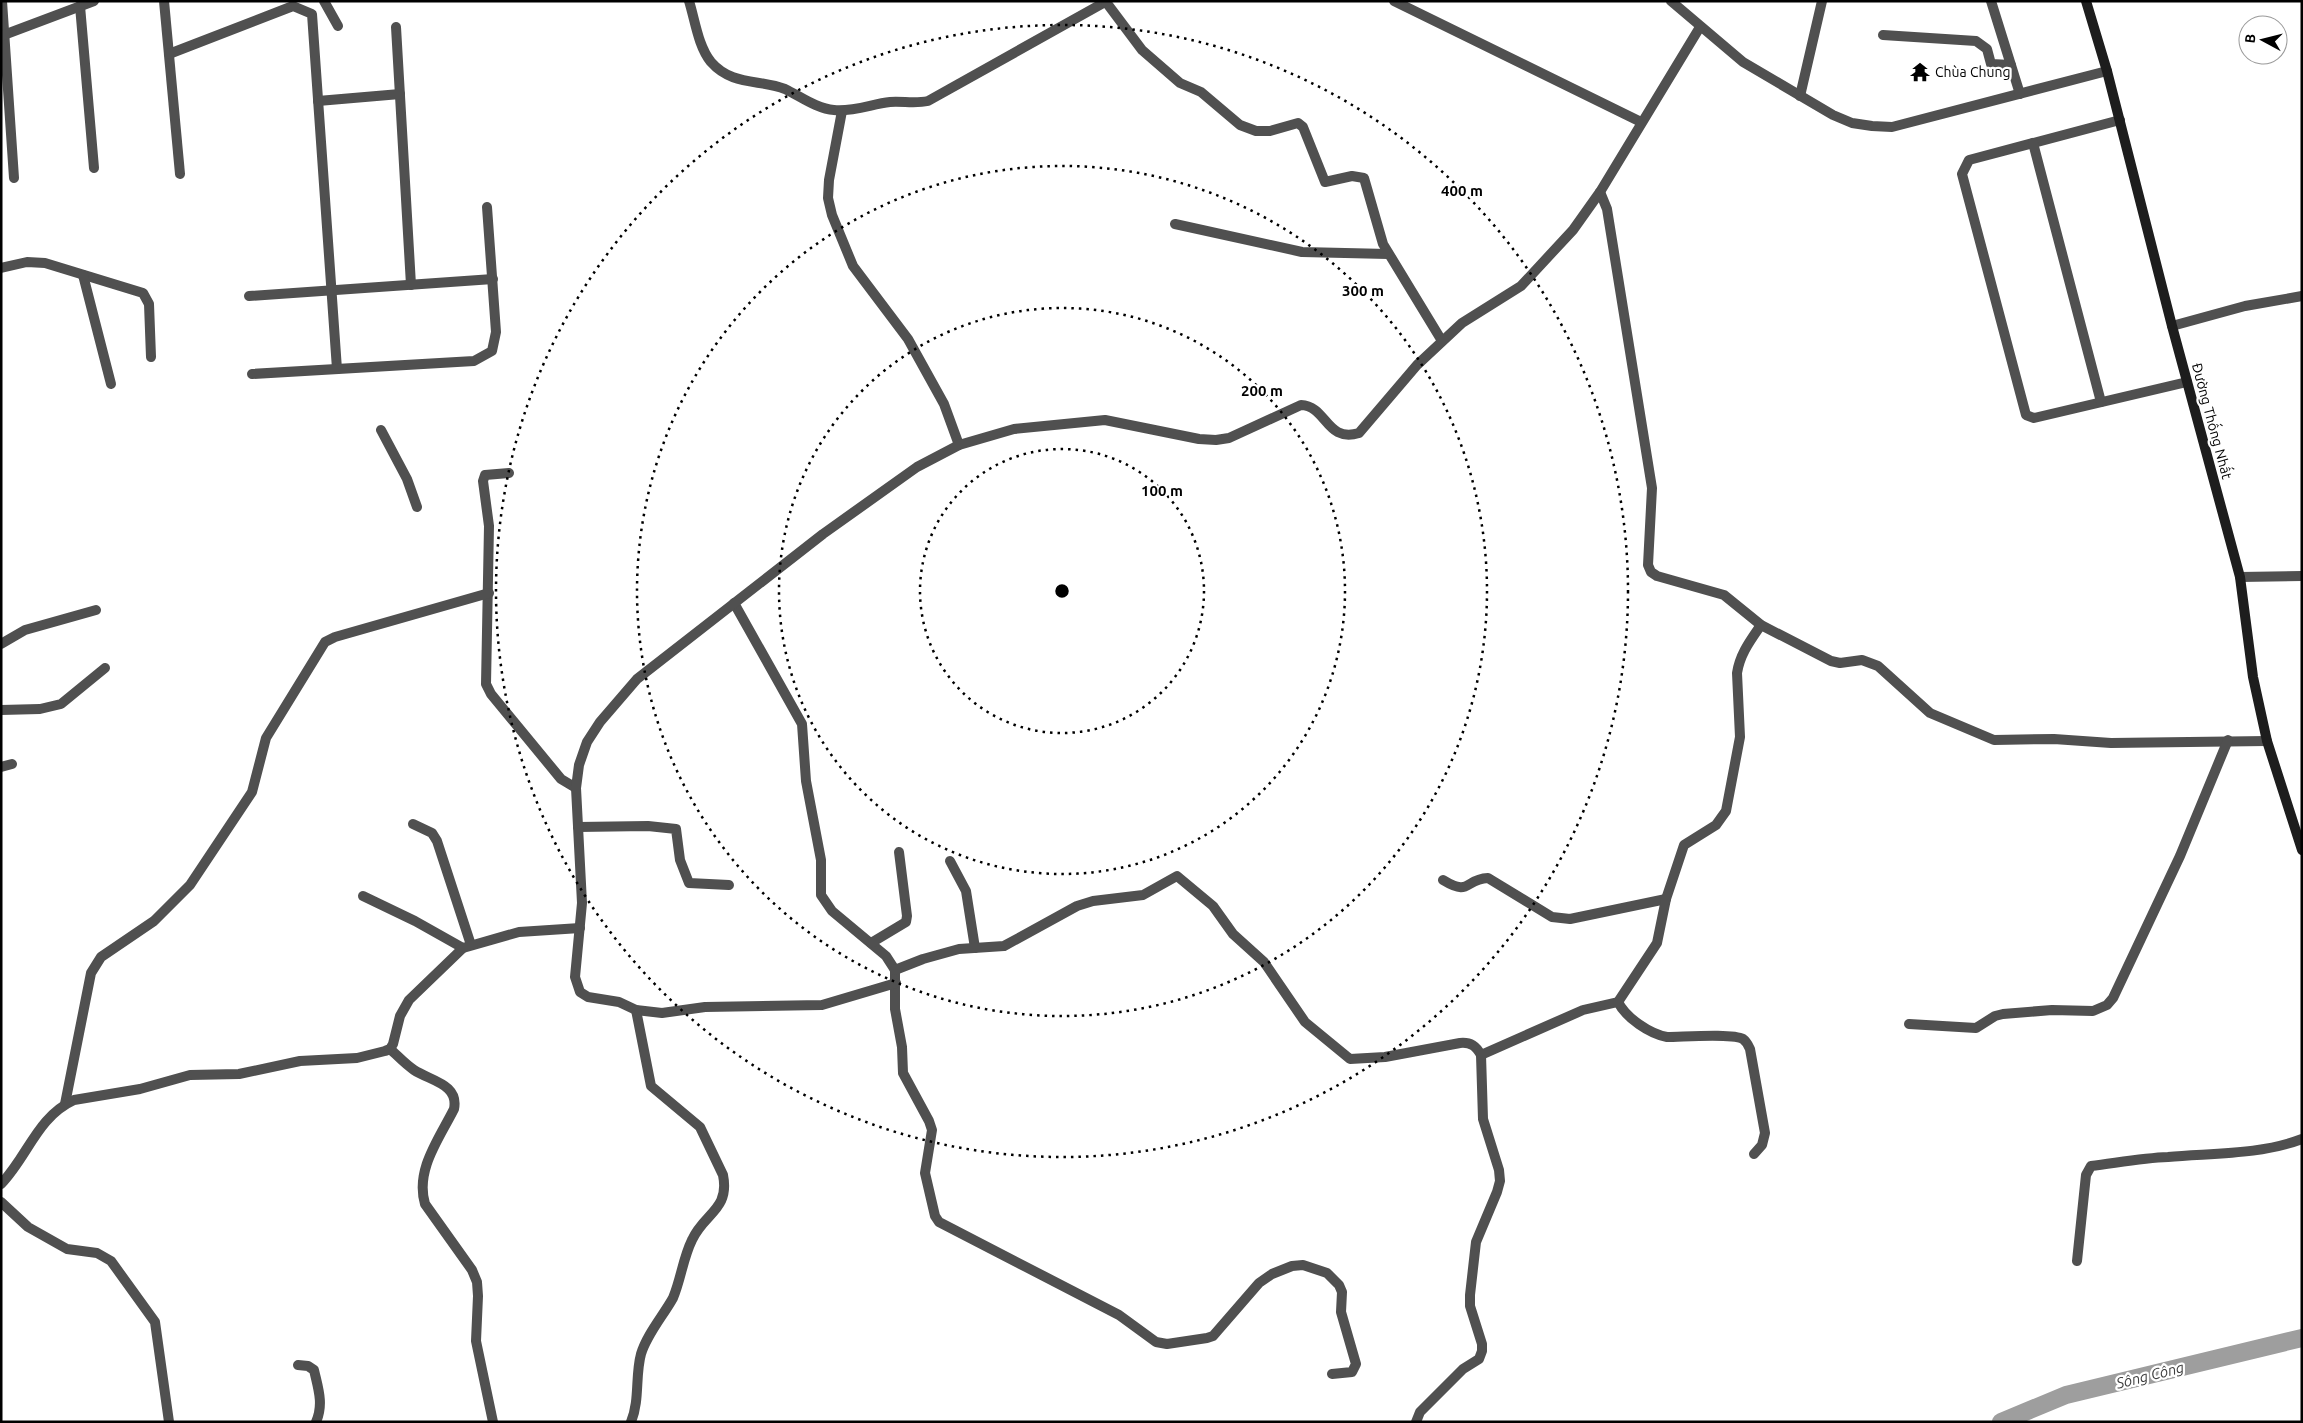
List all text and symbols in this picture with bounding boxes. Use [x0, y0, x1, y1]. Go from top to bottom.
north arrow [2238, 15, 2288, 65]
text: B [2242, 33, 2259, 44]
temple icon: Chùa Chung [1909, 61, 1931, 83]
place label: Chùa Chung [1935, 64, 2011, 80]
text: 400 m [1441, 182, 1483, 199]
text: 300 m [1342, 282, 1384, 299]
street label: Đường Thống Nhất [2189, 360, 2238, 481]
text: 200 m [1241, 382, 1283, 399]
text: 100 m [1141, 482, 1183, 499]
centre of rings [1053, 582, 1071, 600]
water label: Sông Công [2113, 1358, 2186, 1392]

